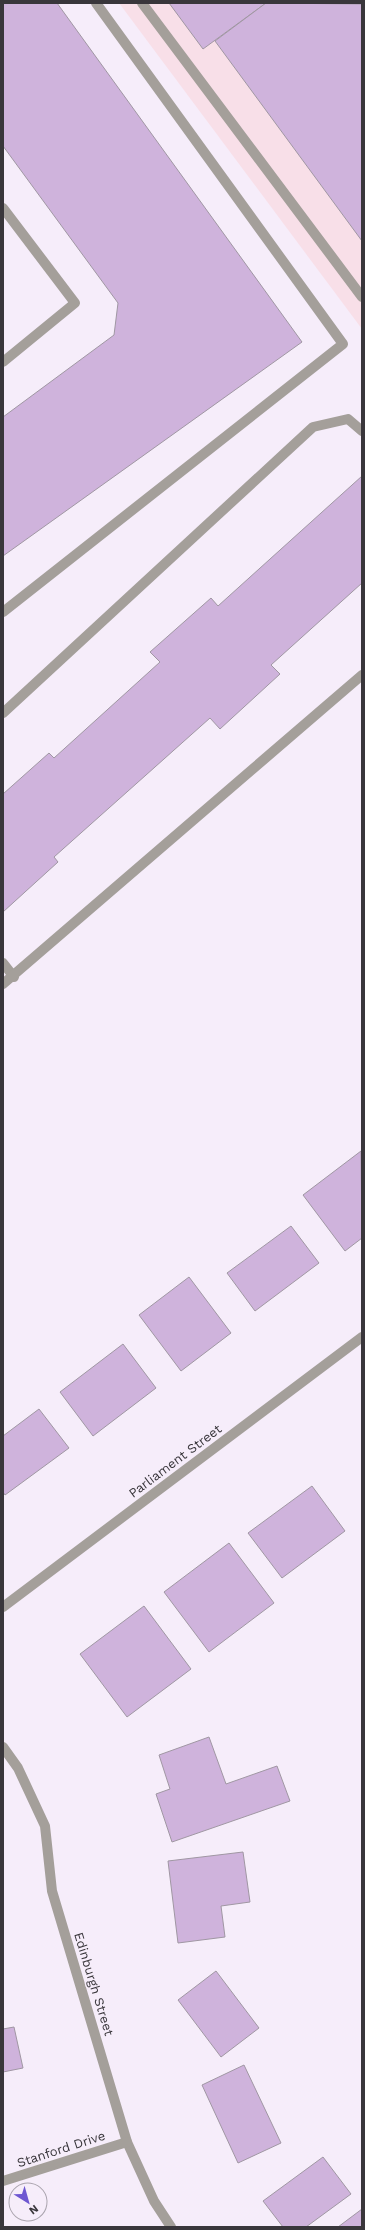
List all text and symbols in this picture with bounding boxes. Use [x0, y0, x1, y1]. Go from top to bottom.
street label: Parliament Street [126, 1421, 225, 1501]
street label: Edinburgh Street [71, 1930, 117, 2038]
street label: Stanford Drive [15, 2128, 107, 2170]
north arrow [8, 2182, 48, 2222]
text: N [27, 2202, 41, 2217]

